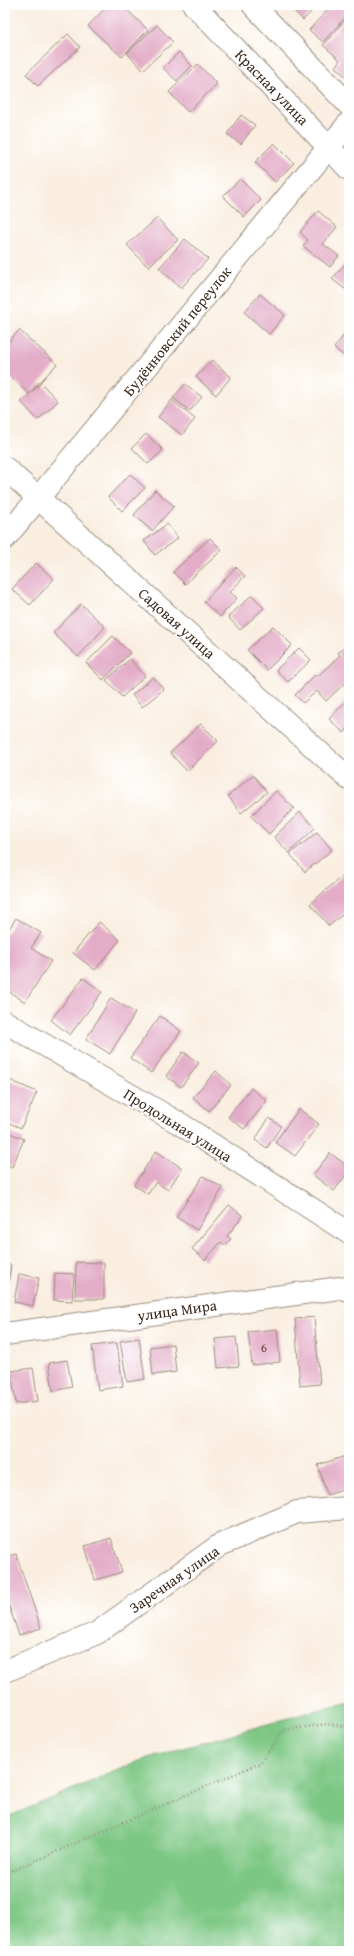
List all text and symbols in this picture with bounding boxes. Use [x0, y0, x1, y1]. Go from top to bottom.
street label: Красная улица [230, 44, 314, 130]
street label: Будённовский переулок [118, 262, 236, 400]
street label: Садовая улица [134, 583, 221, 664]
street label: Продольная улица [120, 1083, 237, 1167]
street label: улица Мира [135, 1294, 219, 1326]
house number: 6 [261, 1338, 267, 1357]
street label: Заречная улица [125, 1540, 224, 1618]

